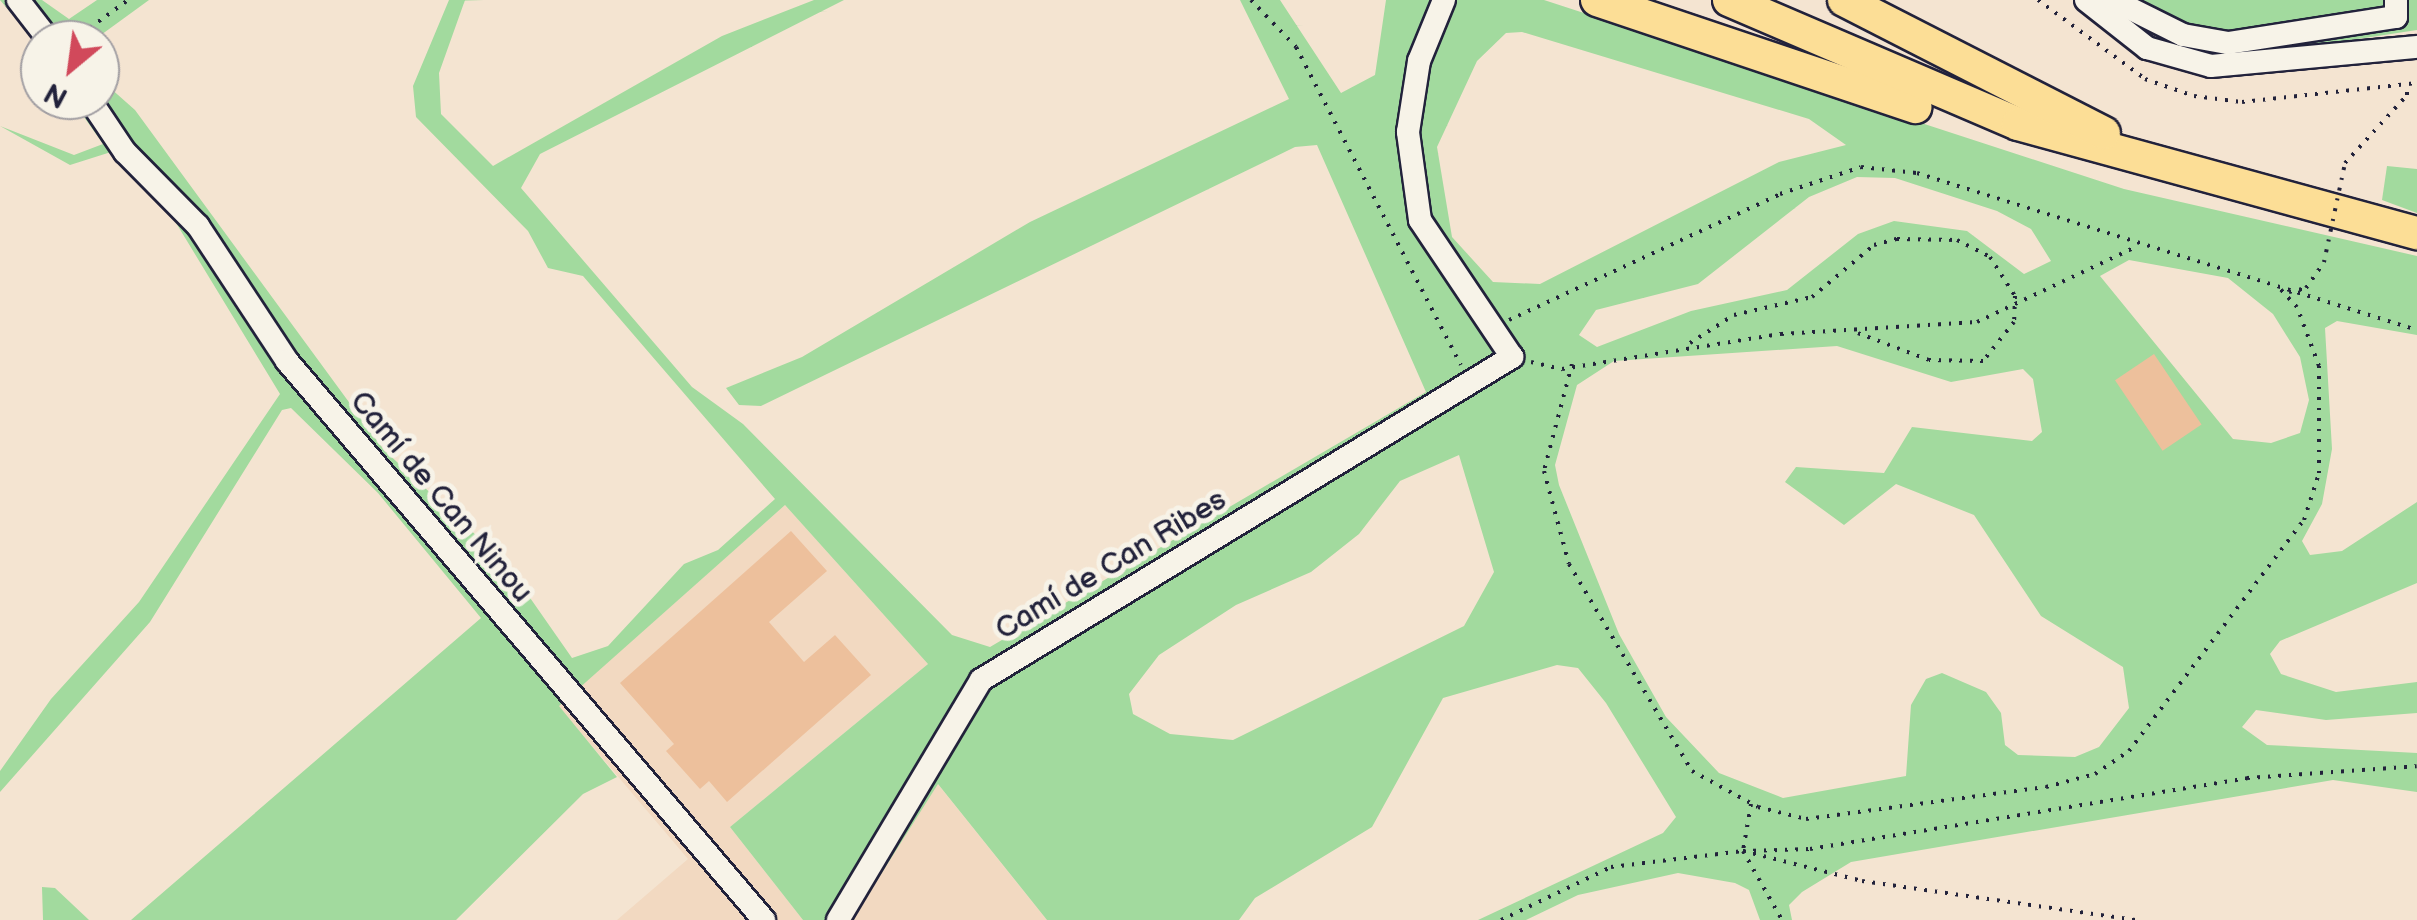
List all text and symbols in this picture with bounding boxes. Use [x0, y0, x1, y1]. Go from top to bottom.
north arrow [20, 20, 120, 120]
text: N [39, 75, 73, 114]
street label: Camí de Can Ninou [342, 384, 540, 610]
street label: Camí de Can Ribes [989, 482, 1233, 648]

